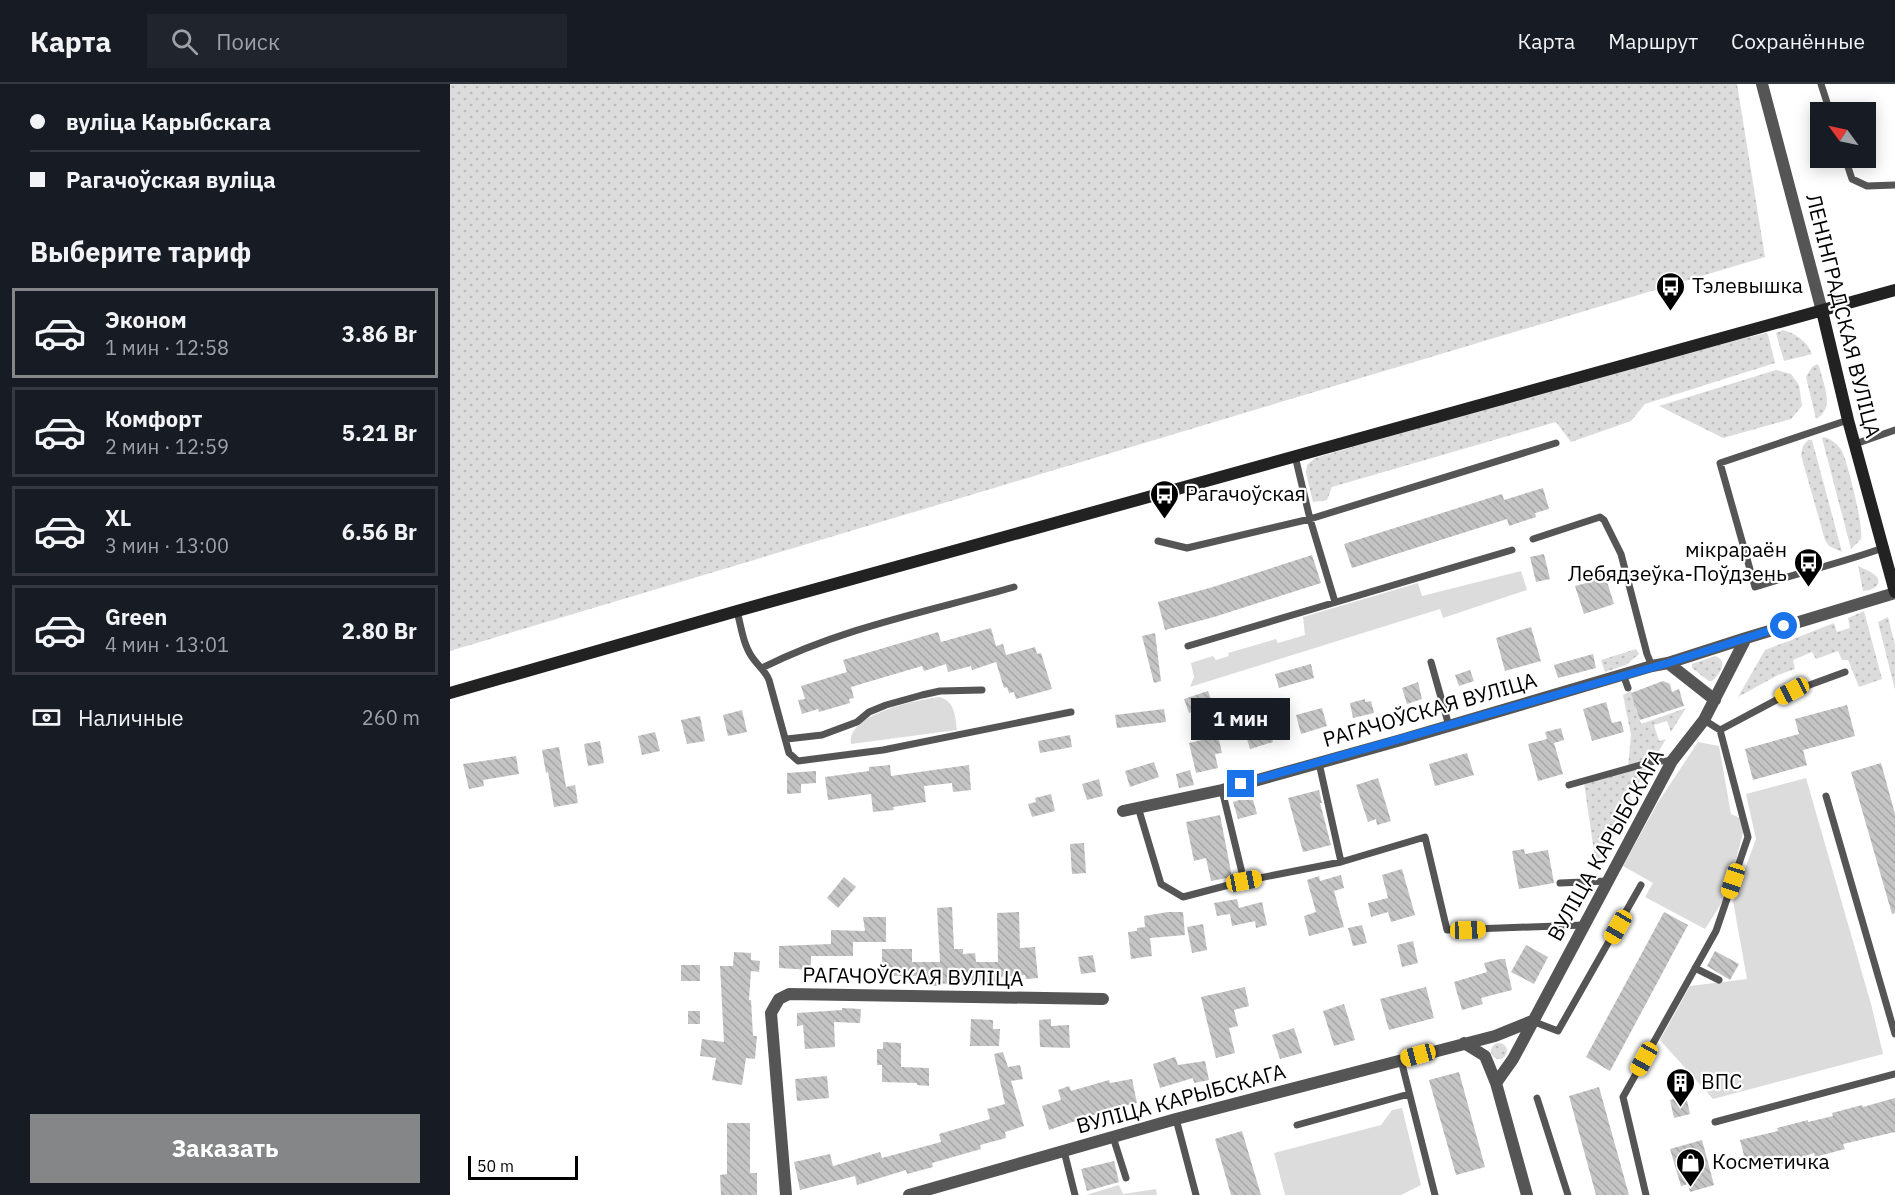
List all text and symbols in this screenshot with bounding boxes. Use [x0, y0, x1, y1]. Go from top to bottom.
search box [147, 14, 567, 68]
text: Карта [30, 23, 111, 60]
icon: search [168, 25, 201, 58]
text: Поиск [216, 27, 280, 56]
text: Карта [1517, 27, 1575, 55]
text: Маршрут [1608, 27, 1698, 55]
text: Сохранённые [1731, 27, 1865, 55]
north arrow [1810, 102, 1876, 168]
map controls [1810, 102, 1876, 168]
text: вуліца Карыбскага [66, 107, 271, 136]
text: Рагачоўская вуліца [66, 165, 276, 194]
street label: ЛЕНІНГРАДСКАЯ ВУЛІЦА [1800, 191, 1888, 441]
text: Выберите тариф [30, 234, 251, 269]
bus stop icon: Тэлевышка [1655, 270, 1687, 312]
place label: Тэлевышка [1692, 271, 1803, 299]
text: Эконом [105, 305, 187, 334]
icon: car [33, 306, 87, 360]
text: 3.86 Br [342, 319, 417, 348]
text: 1 мин · 12:58 [105, 334, 229, 361]
text: Комфорт [105, 404, 202, 433]
icon: car [33, 405, 87, 459]
text: 5.21 Br [342, 418, 417, 447]
text: 2 мин · 12:59 [105, 433, 229, 460]
bus stop icon: Рагачоўская [1148, 478, 1180, 520]
place label: Рагачоўская [1185, 479, 1306, 507]
text: XL [105, 503, 131, 532]
icon: car [33, 504, 87, 558]
text: 6.56 Br [342, 517, 417, 546]
text: 3 мин · 13:00 [105, 532, 229, 559]
place label: мікрараён Лебядзеўка-Поўдзень [1568, 535, 1787, 587]
bus stop icon: мікрараён Лебядзеўка-Поўдзень [1792, 546, 1824, 588]
text: Green [105, 602, 167, 631]
icon: car [33, 603, 87, 657]
route start [1770, 612, 1797, 639]
text: 2.80 Br [342, 616, 417, 645]
text: 4 мин · 13:01 [105, 631, 229, 658]
street label: РАГАЧОЎСКАЯ ВУЛІЦА [1320, 665, 1540, 753]
car [1772, 675, 1812, 707]
callout: 1 мин [1192, 697, 1290, 739]
icon: cash [30, 701, 63, 734]
text: Наличные [78, 703, 184, 732]
text: 260 m [362, 704, 420, 731]
text: 1 мин [1213, 705, 1268, 732]
street label: ВУЛІЦА КАРЫБСКАГА [1541, 743, 1670, 946]
route end [1227, 770, 1254, 797]
car [1719, 861, 1747, 901]
car [1225, 869, 1263, 893]
car [1601, 907, 1635, 947]
car [1450, 920, 1486, 940]
street label: РАГАЧОЎСКАЯ ВУЛІЦА [802, 960, 1024, 992]
car [1627, 1039, 1661, 1079]
car [1398, 1042, 1438, 1068]
street label: ВУЛІЦА КАРЫБСКАГА [1073, 1057, 1289, 1139]
building icon: ВПС [1664, 1066, 1696, 1108]
place label: ВПС [1701, 1067, 1742, 1095]
button: Заказать [30, 1114, 420, 1183]
shop icon: Косметичка [1675, 1146, 1707, 1188]
place label: Косметичка [1712, 1147, 1830, 1175]
scale bar [468, 1153, 578, 1180]
text: 50 m [477, 1156, 514, 1176]

